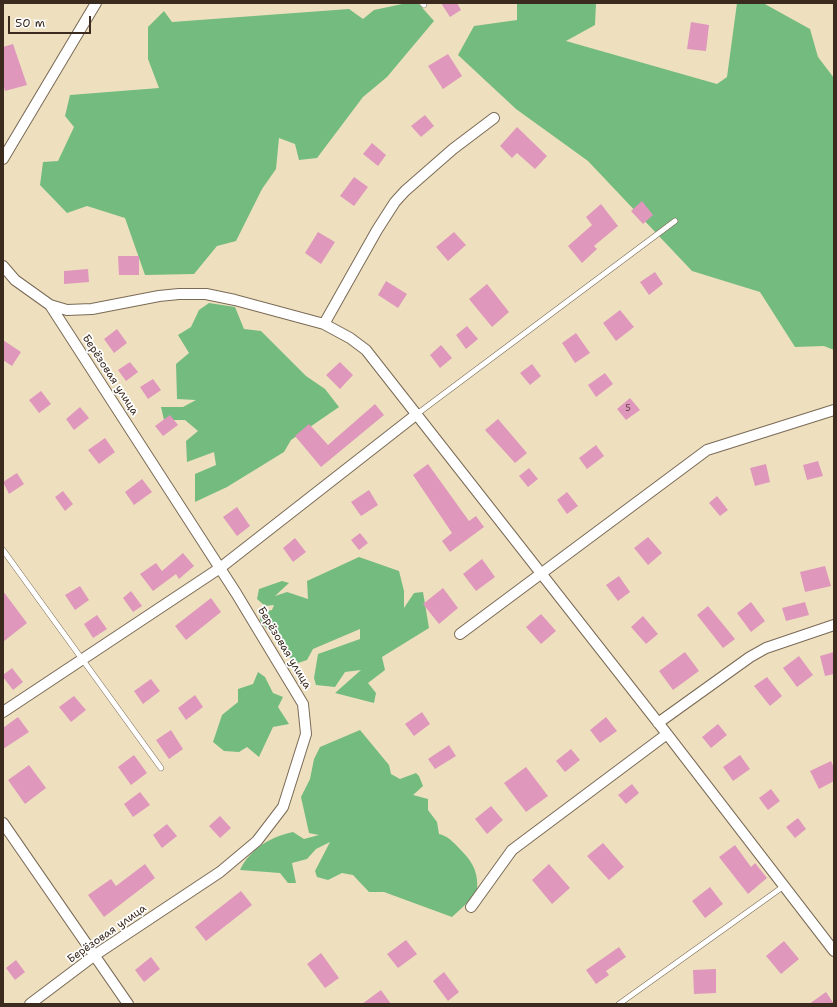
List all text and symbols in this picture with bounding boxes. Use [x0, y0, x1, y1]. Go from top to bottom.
scale bar [10, 8, 93, 34]
text: 50 m [15, 15, 45, 31]
street label: Берёзовая улица [79, 332, 141, 418]
house number: 5 [625, 404, 631, 414]
street label: Берёзовая улица [254, 605, 314, 691]
street label: Берёзовая улица [65, 902, 149, 966]

